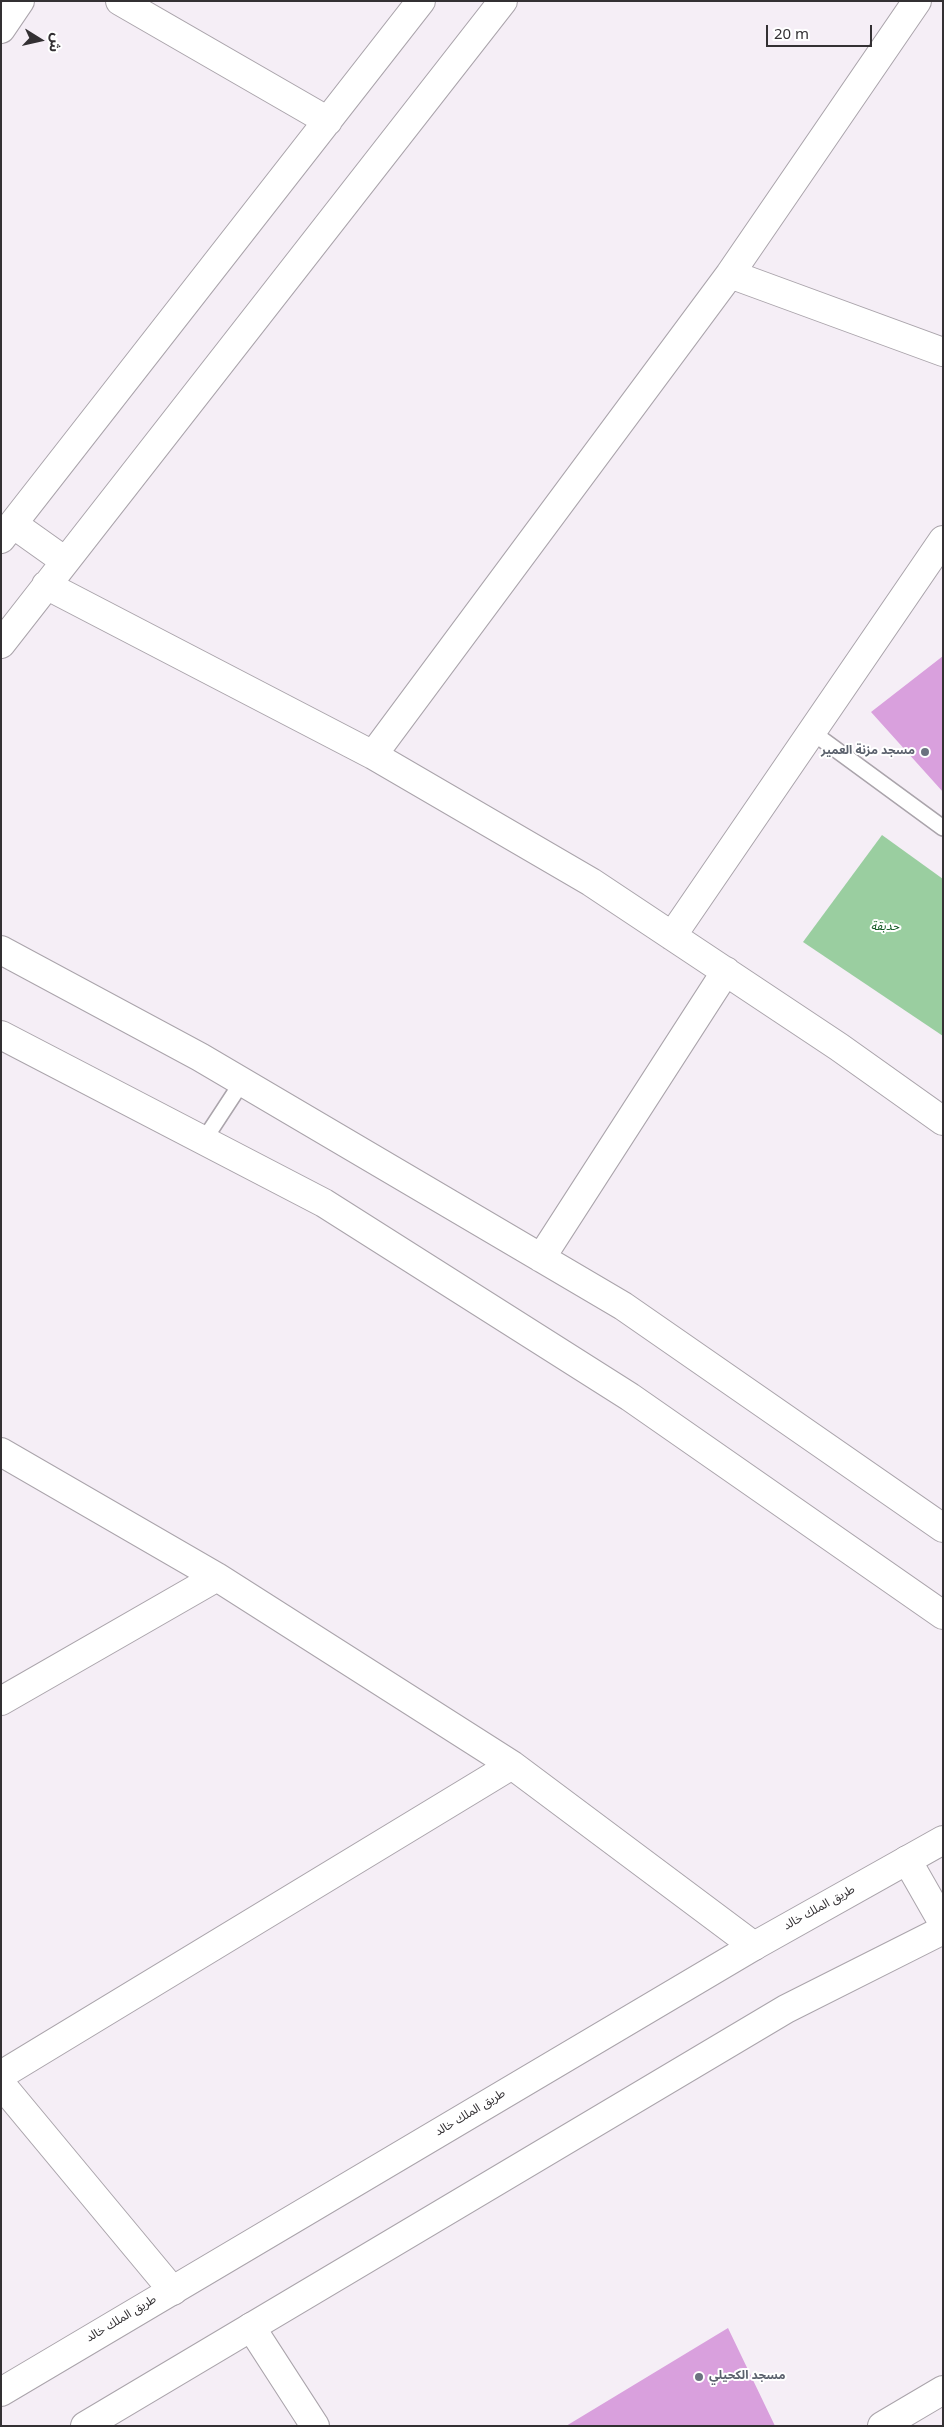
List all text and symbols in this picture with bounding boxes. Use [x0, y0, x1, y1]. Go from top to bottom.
north arrow [15, 15, 65, 65]
scale bar [769, 15, 875, 47]
text: 20 m [774, 18, 809, 50]
text: ش [39, 31, 71, 55]
place label: مسجد مزنة العمير [821, 745, 915, 759]
marker: مسجد مزنة العمير [919, 746, 931, 758]
park label: حدبقة [871, 921, 899, 935]
street label: طريق الملك خالد [782, 1883, 858, 1935]
street label: طريق الملك خالد [433, 2087, 509, 2141]
street label: طريق الملك خالد [84, 2293, 160, 2347]
place label: مسجد الكحيلي [709, 2370, 785, 2384]
marker: مسجد الكحيلي [693, 2371, 705, 2383]

